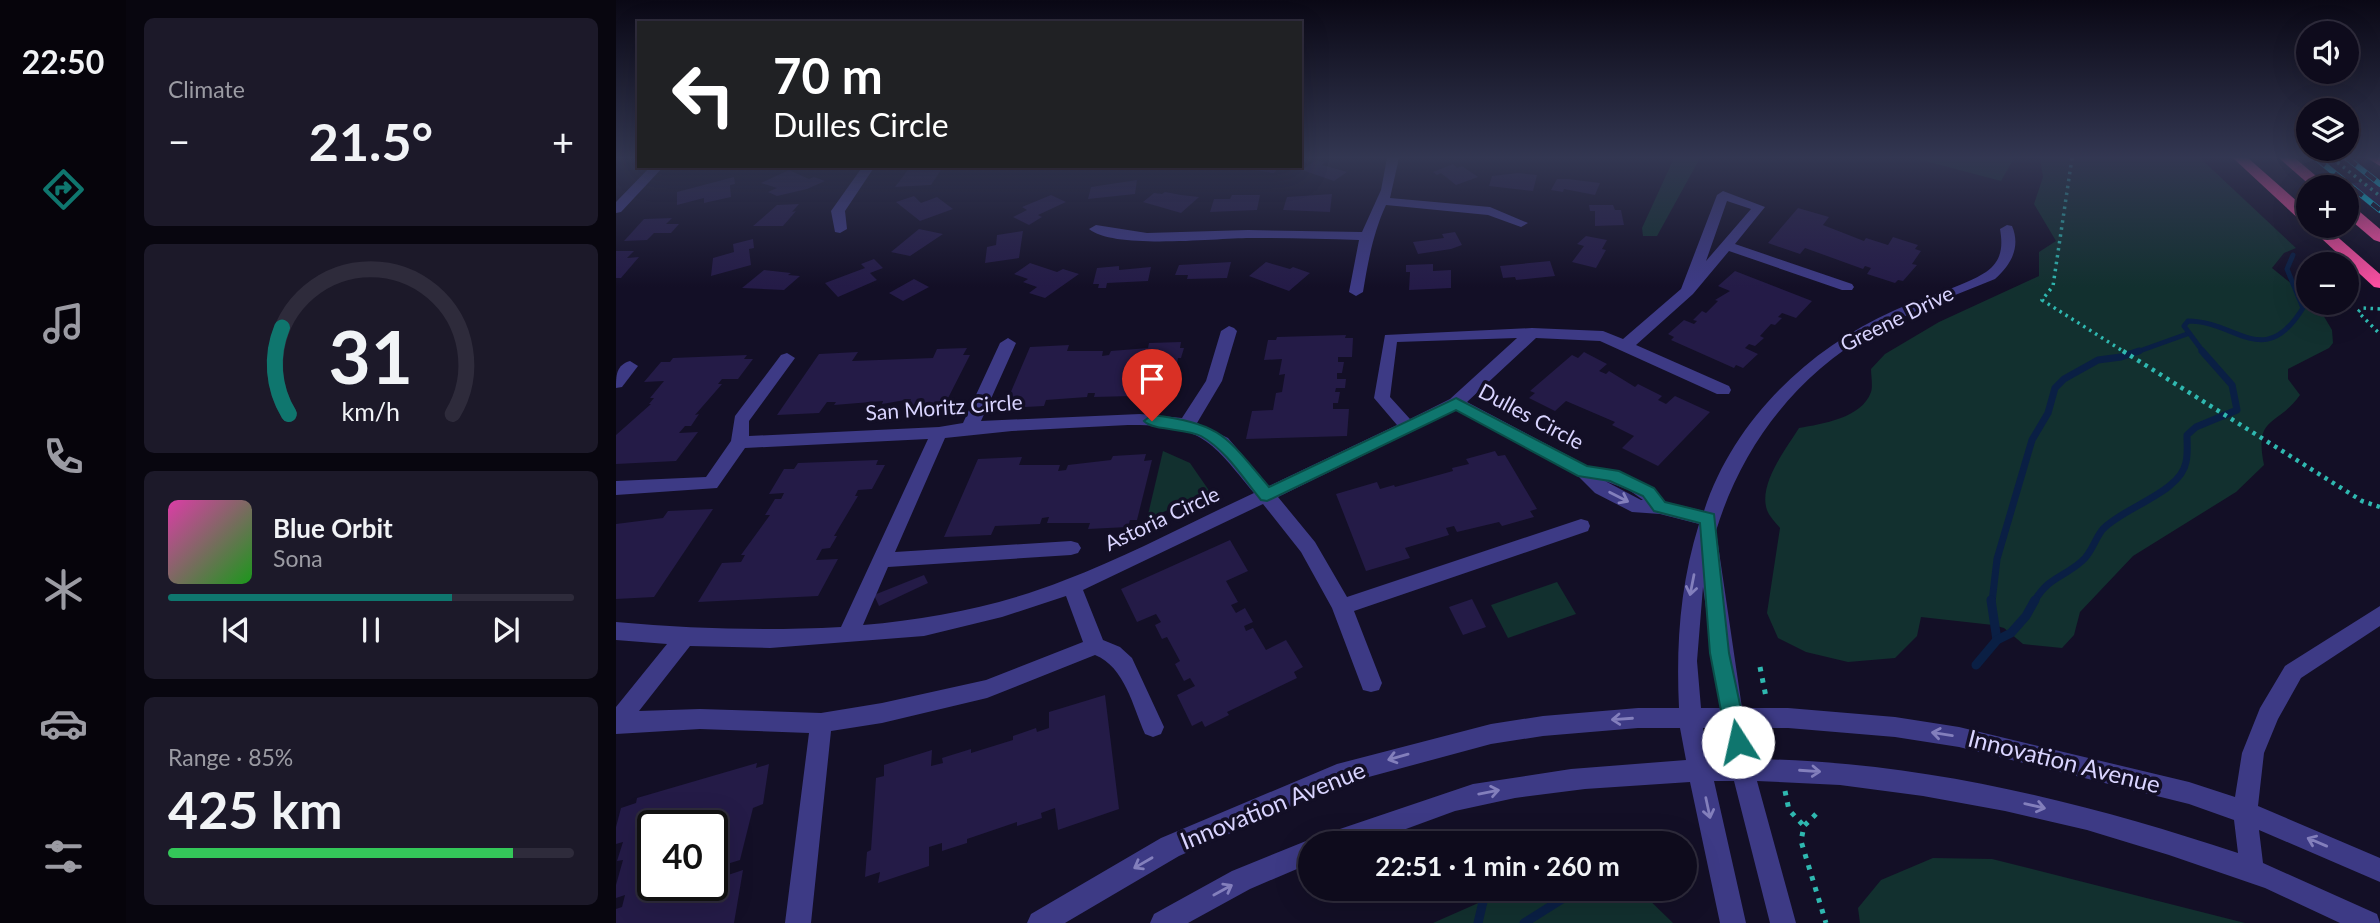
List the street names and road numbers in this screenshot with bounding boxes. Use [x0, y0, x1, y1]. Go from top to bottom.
street label: Greene Drive [1836, 279, 1957, 356]
street label: Dulles Circle [1475, 378, 1588, 454]
street label: San Moritz Circle [865, 389, 1023, 424]
street label: Astoria Circle [1100, 480, 1223, 555]
street label: Innovation Avenue [1965, 723, 2163, 798]
street label: Innovation Avenue [1176, 754, 1369, 855]

